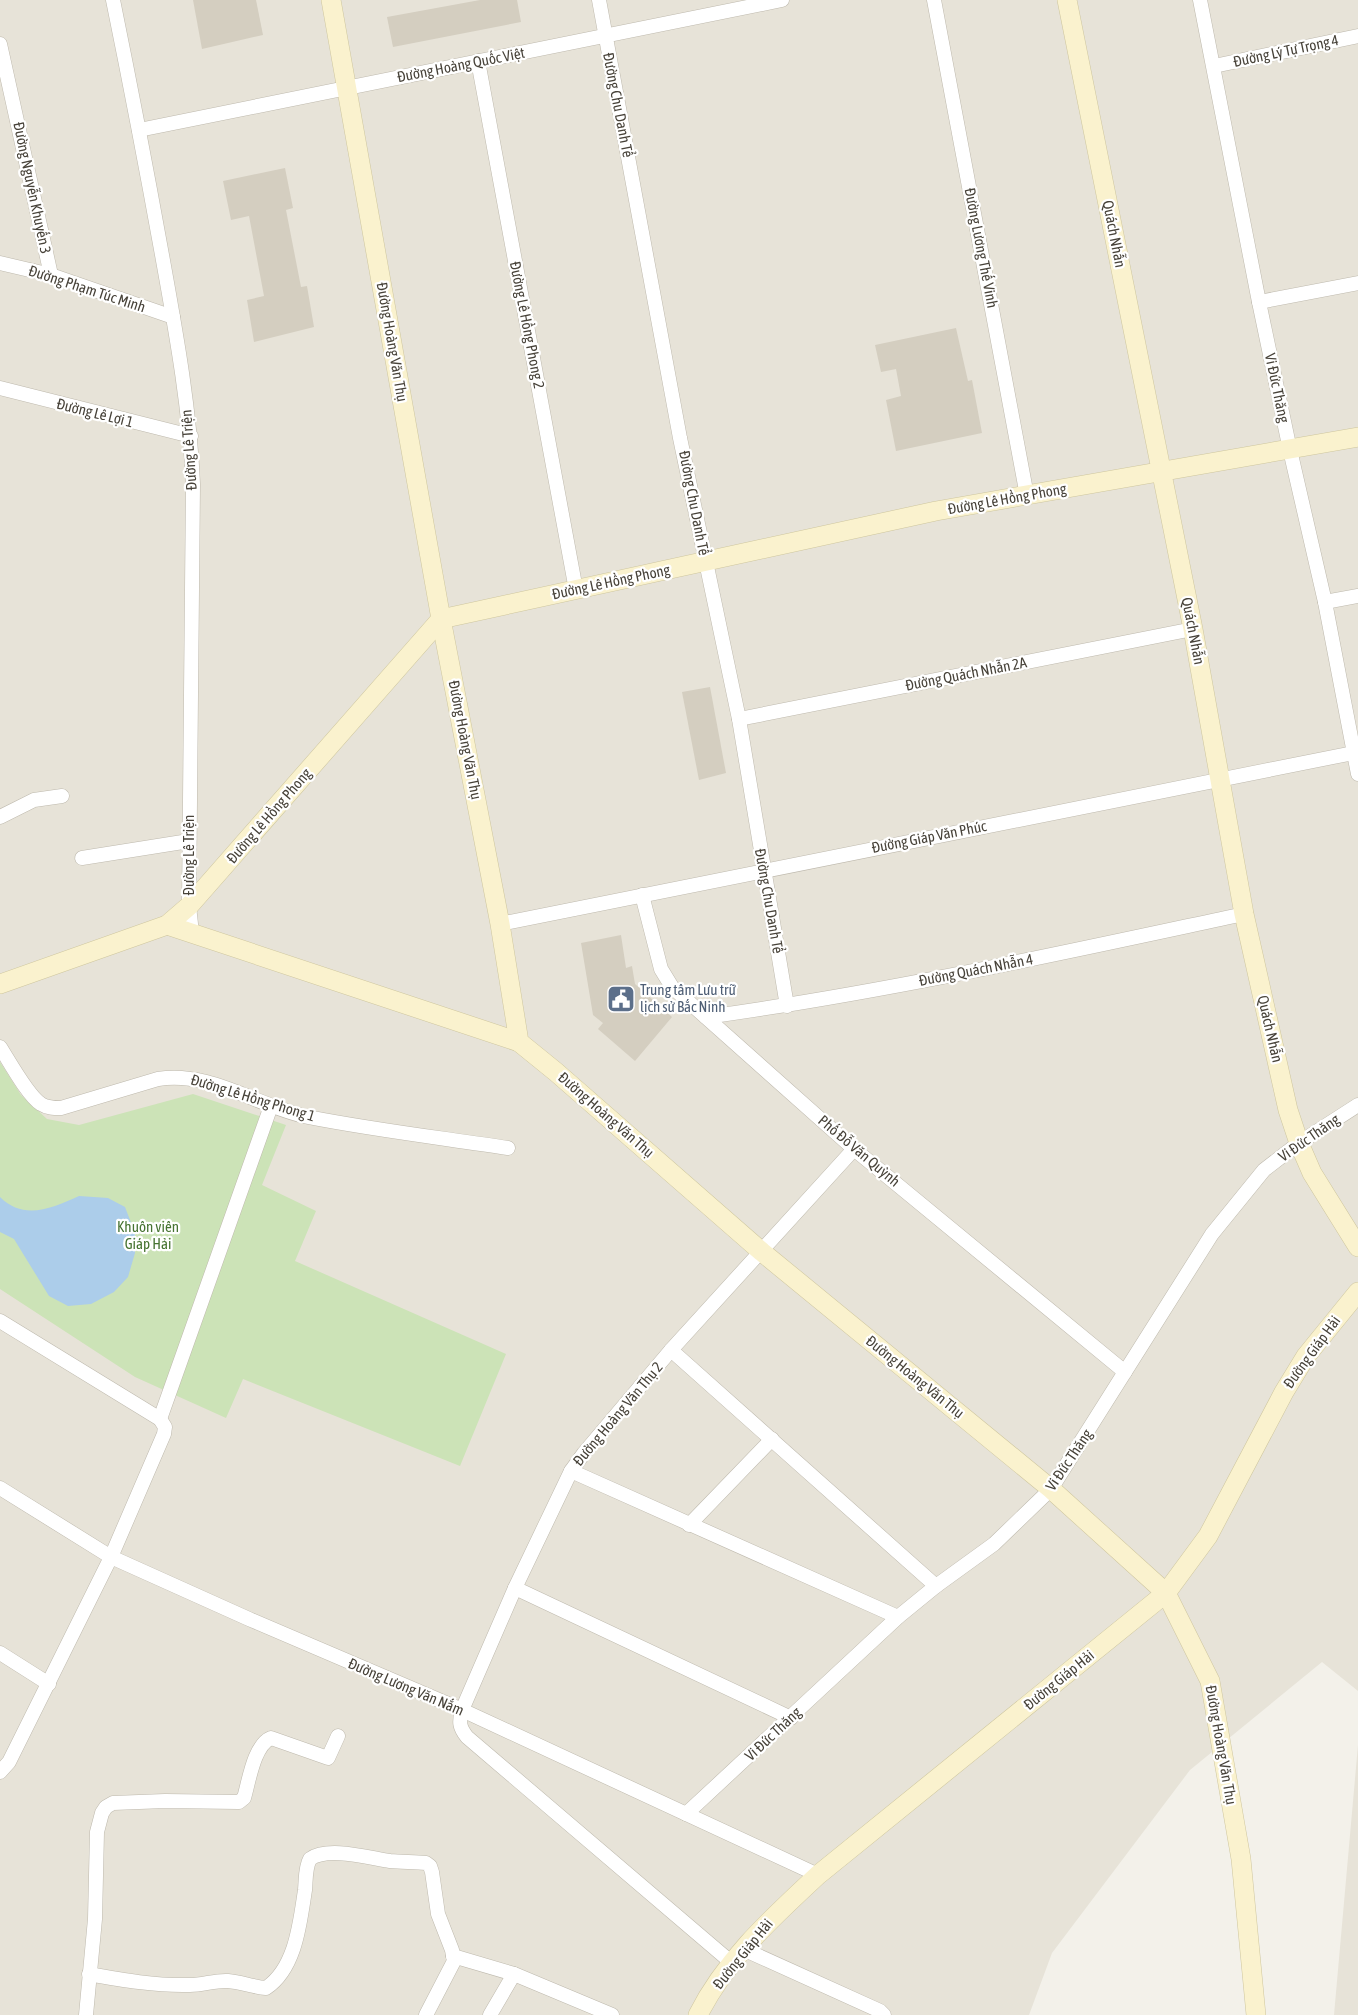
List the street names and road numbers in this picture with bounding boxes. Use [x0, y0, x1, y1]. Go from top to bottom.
street label: Đường Lý Tự Trọng 4 [1232, 31, 1340, 70]
street label: Đường Hoàng Quốc Việt [396, 44, 526, 85]
street label: Đường Chu Danh Tể [600, 51, 637, 159]
street label: Đường Nguyễn Khuyến 3 [10, 120, 55, 255]
street label: Đường Lương Thế Vinh [961, 186, 1001, 309]
street label: Quách Nhẫn [1100, 199, 1129, 269]
street label: Đường Lê Hồng Phong 2 [507, 260, 548, 390]
street label: Đường Phạm Túc Minh [27, 262, 148, 315]
street label: Đường Hoàng Văn Thụ [374, 281, 411, 403]
street label: Vi Đức Thăng [1262, 352, 1293, 425]
street label: Đường Lê Lợi 1 [55, 395, 135, 430]
street label: Đường Lê Triện [177, 409, 200, 491]
street label: Đường Chu Danh Tể [676, 449, 713, 557]
street label: Đường Lê Hồng Phong [946, 480, 1068, 517]
street label: Đường Lê Hồng Phong [550, 561, 672, 602]
street label: Quách Nhẫn [1179, 596, 1208, 666]
street label: Đường Quách Nhẫn 2A [904, 653, 1029, 694]
street label: Đường Hoàng Văn Thụ [446, 679, 485, 801]
street label: Đường Lê Hồng Phong [223, 764, 315, 867]
street label: Đường Lê Triện [180, 815, 197, 895]
street label: Đường Giáp Văn Phúc [870, 817, 988, 856]
street label: Đường Chu Danh Tể [752, 847, 787, 955]
street label: Đường Quách Nhẫn 4 [917, 950, 1034, 989]
street label: Quách Nhẫn [1255, 994, 1286, 1064]
street label: Đường Hoàng Văn Thụ [555, 1069, 658, 1161]
street label: Đường Lê Hồng Phong 1 [189, 1071, 317, 1125]
street label: Vi Đức Thăng [1275, 1110, 1343, 1165]
street label: Phố Đỗ Văn Quỳnh [815, 1112, 904, 1190]
street label: Đường Giáp Hải [1280, 1312, 1343, 1391]
street label: Đường Hoàng Văn Thụ [863, 1332, 968, 1421]
street label: Đường Hoàng Văn Thụ 2 [569, 1358, 666, 1469]
street label: Vi Đức Thăng [1042, 1425, 1096, 1494]
street label: Đường Giáp Hải [1020, 1646, 1097, 1713]
street label: Đường Lương Văn Nắm [346, 1654, 467, 1719]
street label: Đường Hoàng Văn Thụ [1203, 1684, 1240, 1806]
street label: Vi Đức Thăng [741, 1703, 805, 1764]
street label: Đường Giáp Hải [709, 1915, 776, 1992]

